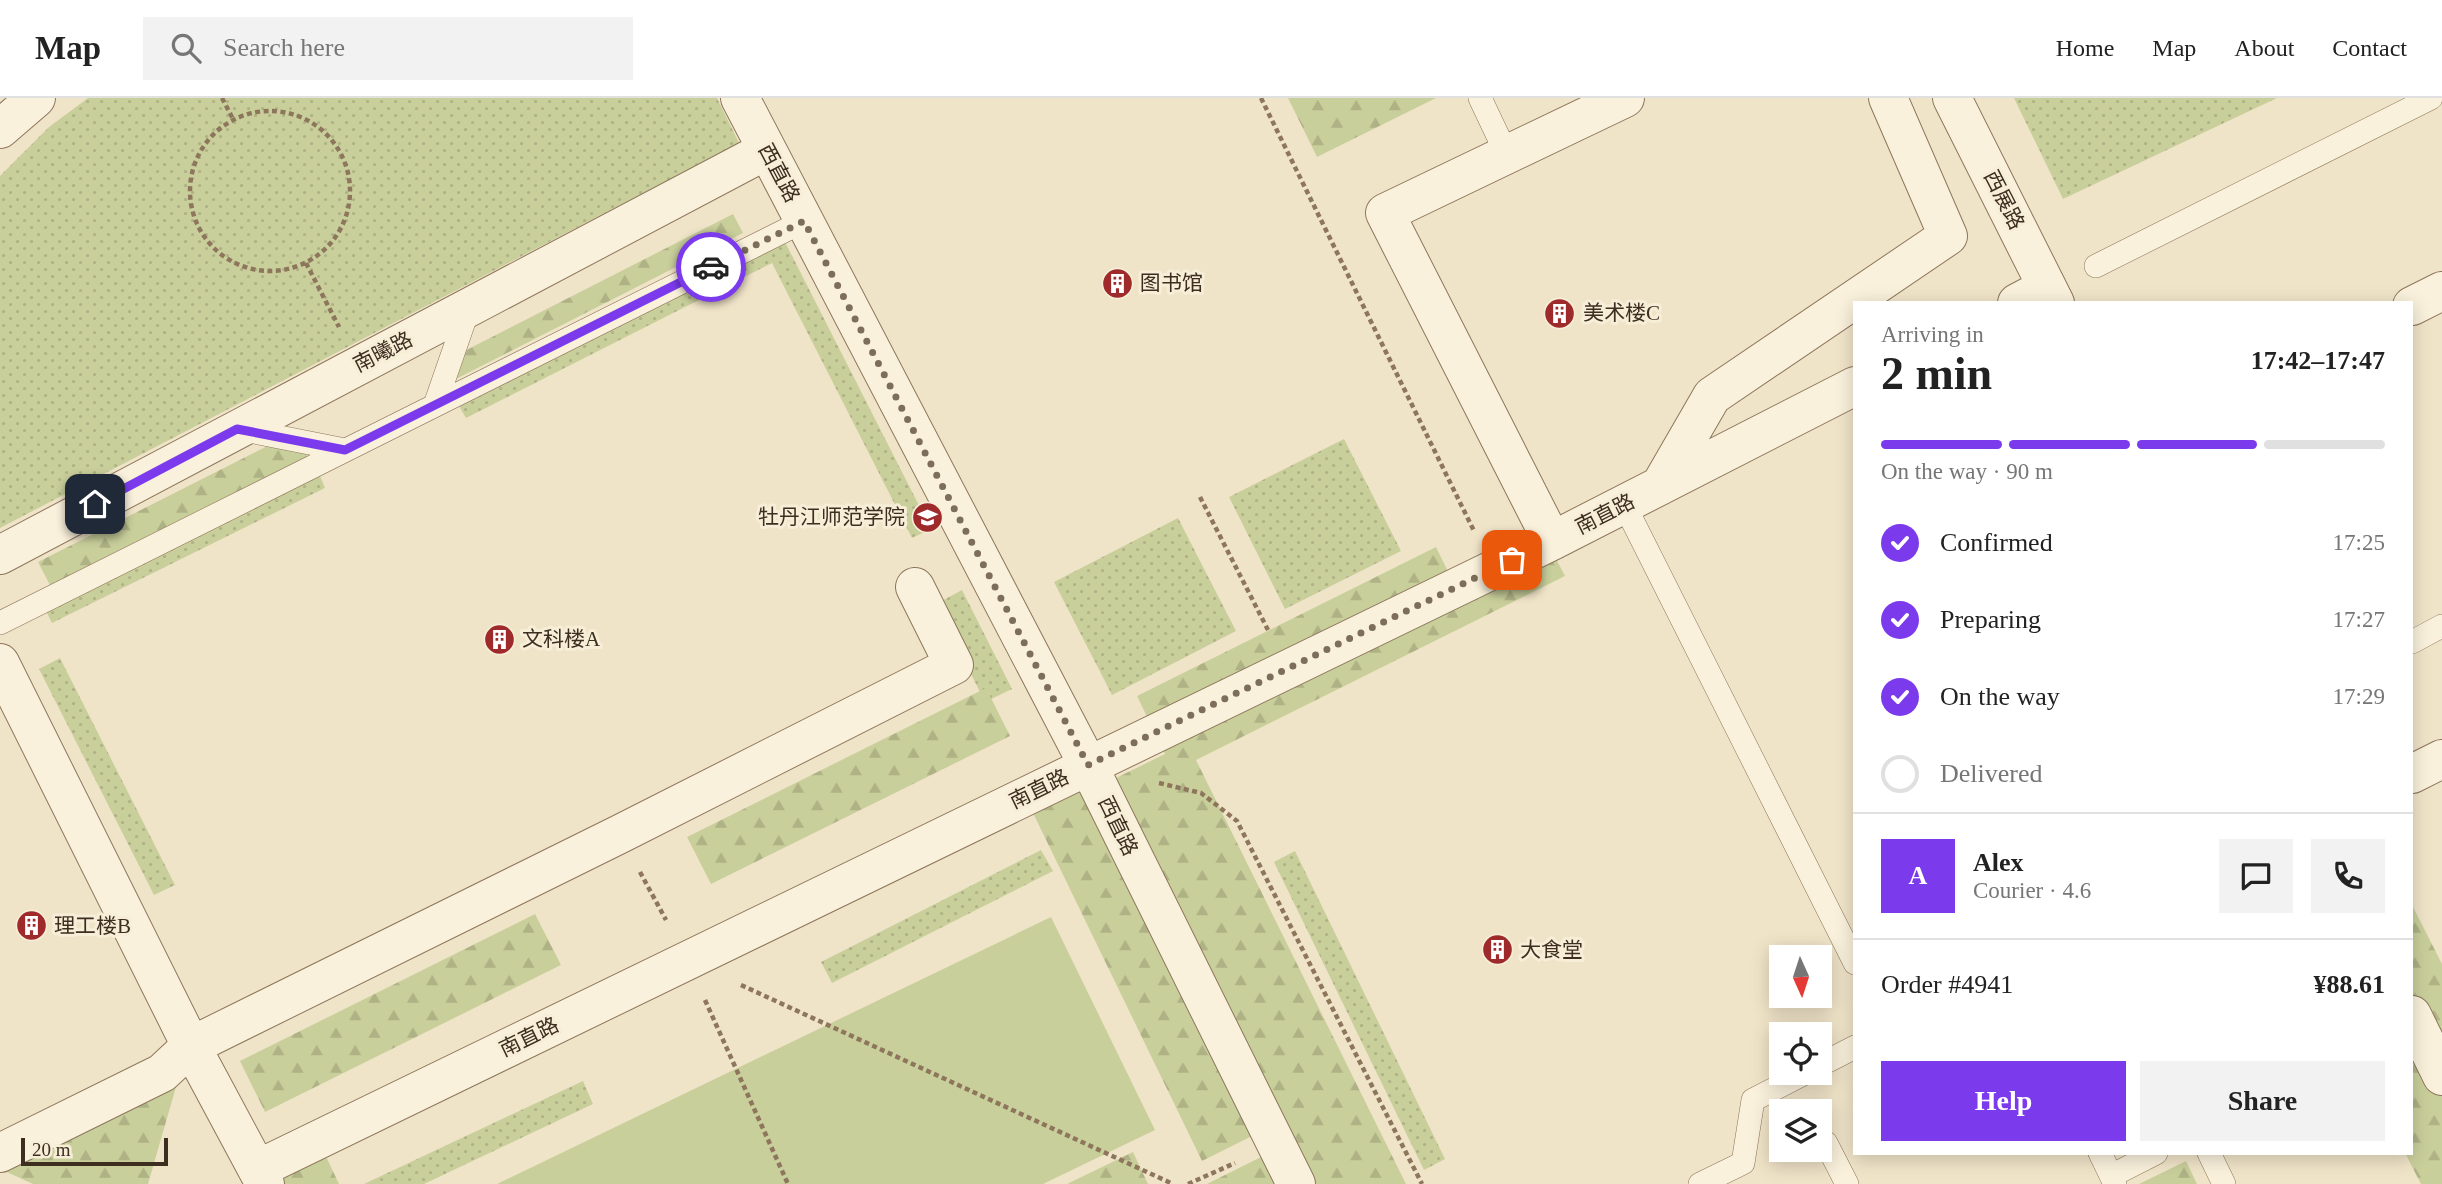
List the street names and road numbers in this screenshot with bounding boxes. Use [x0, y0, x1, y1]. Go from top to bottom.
street label: 西直路 [754, 140, 804, 206]
street label: 西展路 [1979, 166, 2029, 234]
street label: 南曦路 [349, 327, 417, 377]
street label: 南直路 [1571, 489, 1639, 539]
street label: 南直路 [1005, 764, 1073, 814]
street label: 西直路 [1093, 792, 1143, 860]
street label: 南直路 [495, 1012, 563, 1062]

